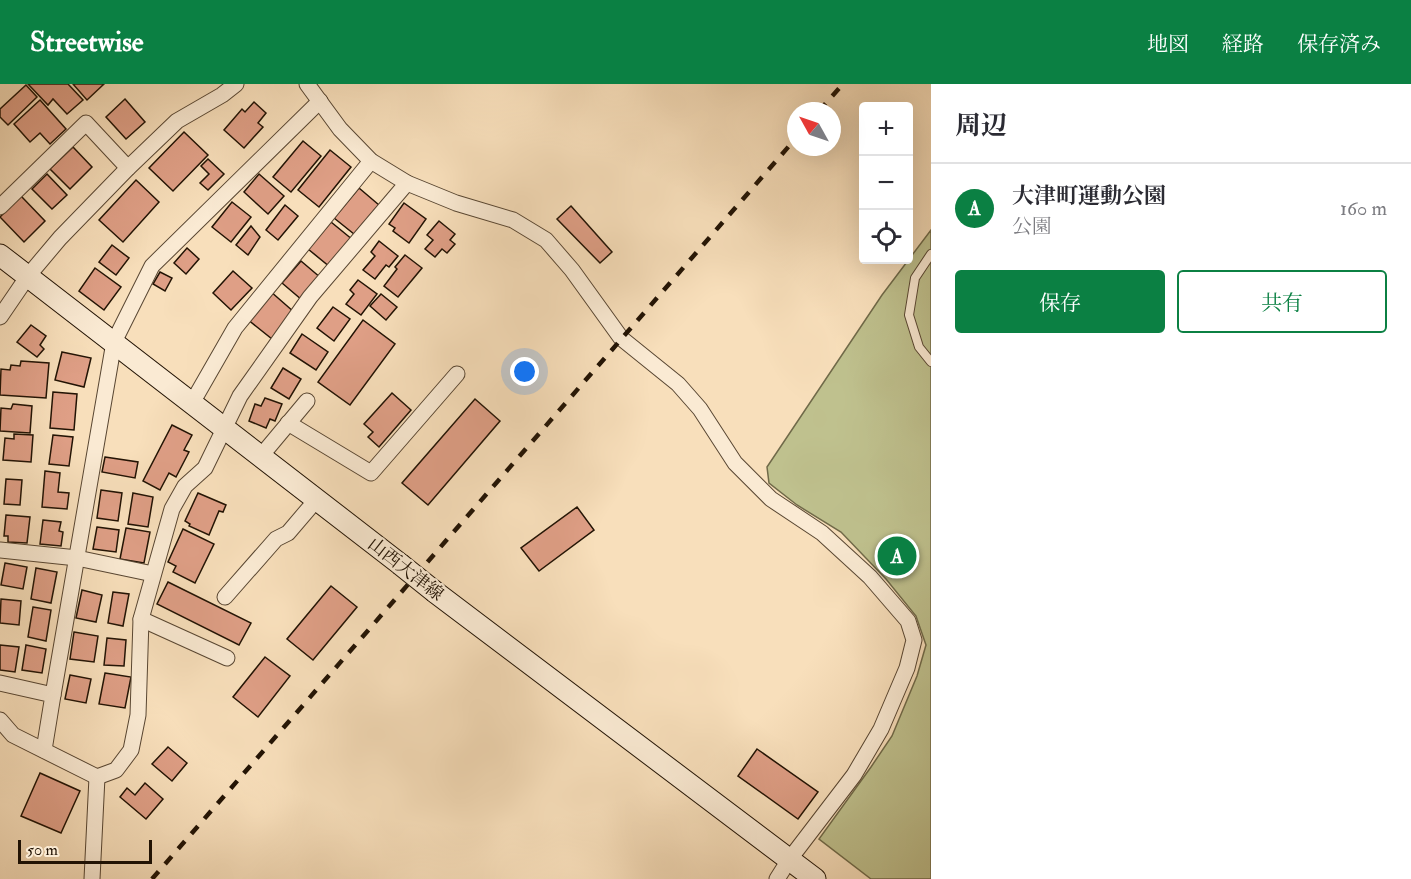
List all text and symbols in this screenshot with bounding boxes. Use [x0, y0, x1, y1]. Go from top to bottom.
text: Streetwise [30, 25, 144, 60]
text: 地図 [1147, 31, 1189, 58]
text: 経路 [1222, 31, 1264, 58]
text: 保存済み [1297, 31, 1381, 58]
north arrow [787, 102, 841, 156]
map controls [859, 102, 913, 264]
button: + [859, 102, 913, 156]
text: 周辺 [955, 110, 1007, 142]
button: − [859, 156, 913, 210]
text: 大津町運動公園 [1012, 182, 1166, 210]
text: A [968, 196, 981, 221]
text: 160 m [1340, 196, 1387, 221]
button: locate [859, 210, 913, 264]
text: 公園 [1012, 214, 1052, 239]
button: 保存 [955, 270, 1165, 333]
button: 共有 [1177, 270, 1387, 333]
your location [510, 357, 539, 386]
street label: 山西大津線 [363, 533, 448, 606]
pin: A [878, 534, 916, 578]
scale bar [18, 837, 152, 864]
text: 50 m [27, 840, 58, 860]

